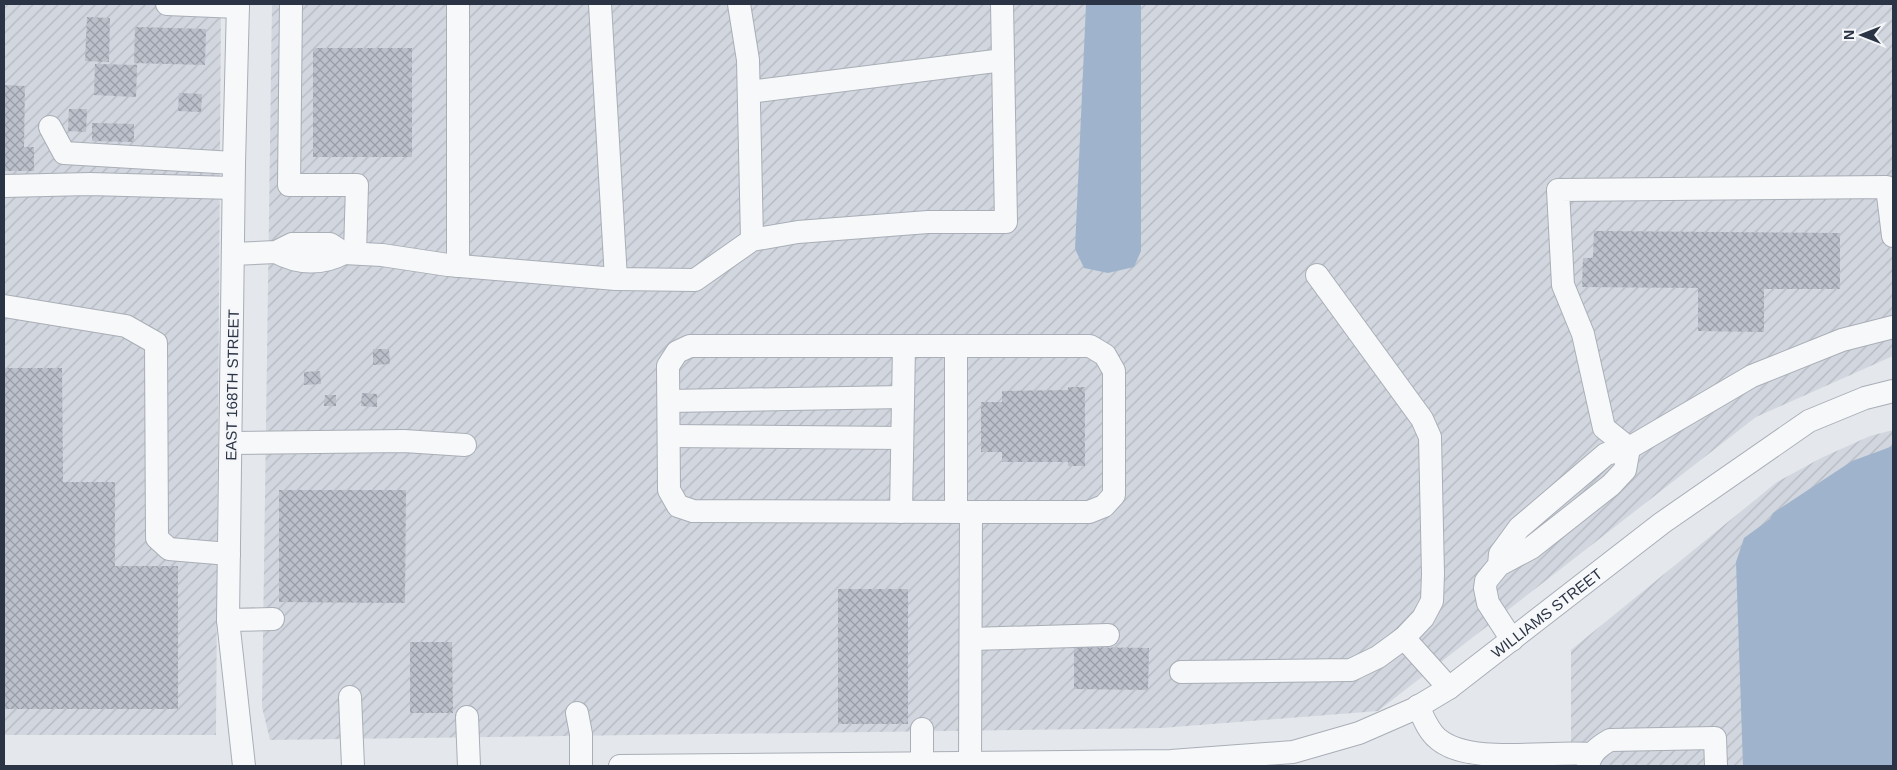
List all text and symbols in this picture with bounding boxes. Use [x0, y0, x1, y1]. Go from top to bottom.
north arrow [1837, 10, 1887, 60]
text: N [1841, 30, 1857, 40]
street label: EAST 168TH STREET [222, 309, 242, 461]
street label: WILLIAMS STREET [1488, 564, 1605, 661]

